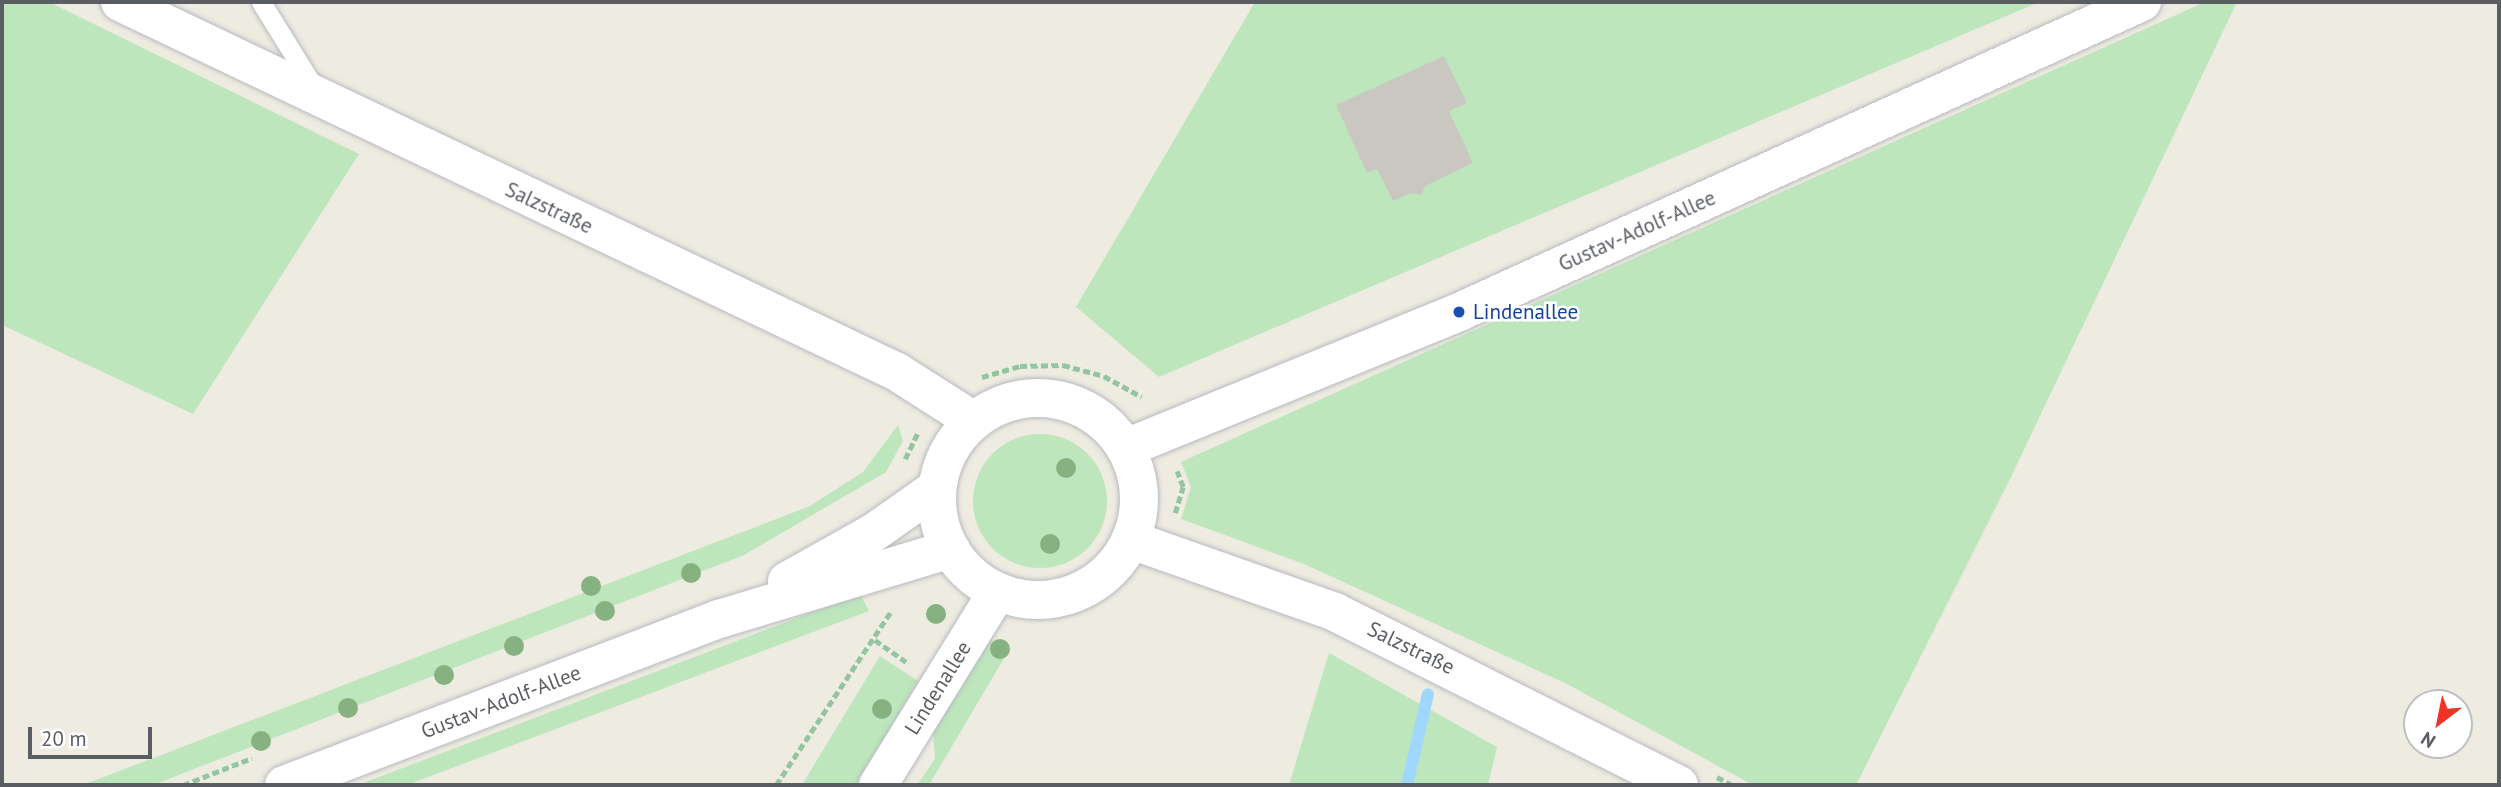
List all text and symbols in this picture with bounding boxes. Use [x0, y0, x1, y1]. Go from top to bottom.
street label: Salzstraße [501, 177, 597, 239]
street label: Gustav-Adolf-Allee [1555, 185, 1719, 277]
place label: Lindenallee [1473, 299, 1578, 325]
marker: Lindenallee [1451, 304, 1467, 320]
street label: Salzstraße [1363, 616, 1459, 680]
street label: Lindenallee [899, 637, 977, 739]
street label: Gustav-Adolf-Allee [418, 660, 584, 744]
north arrow [2403, 689, 2473, 759]
scale bar [32, 714, 156, 758]
text: 20 m [41, 725, 87, 752]
text: N [2416, 727, 2440, 754]

